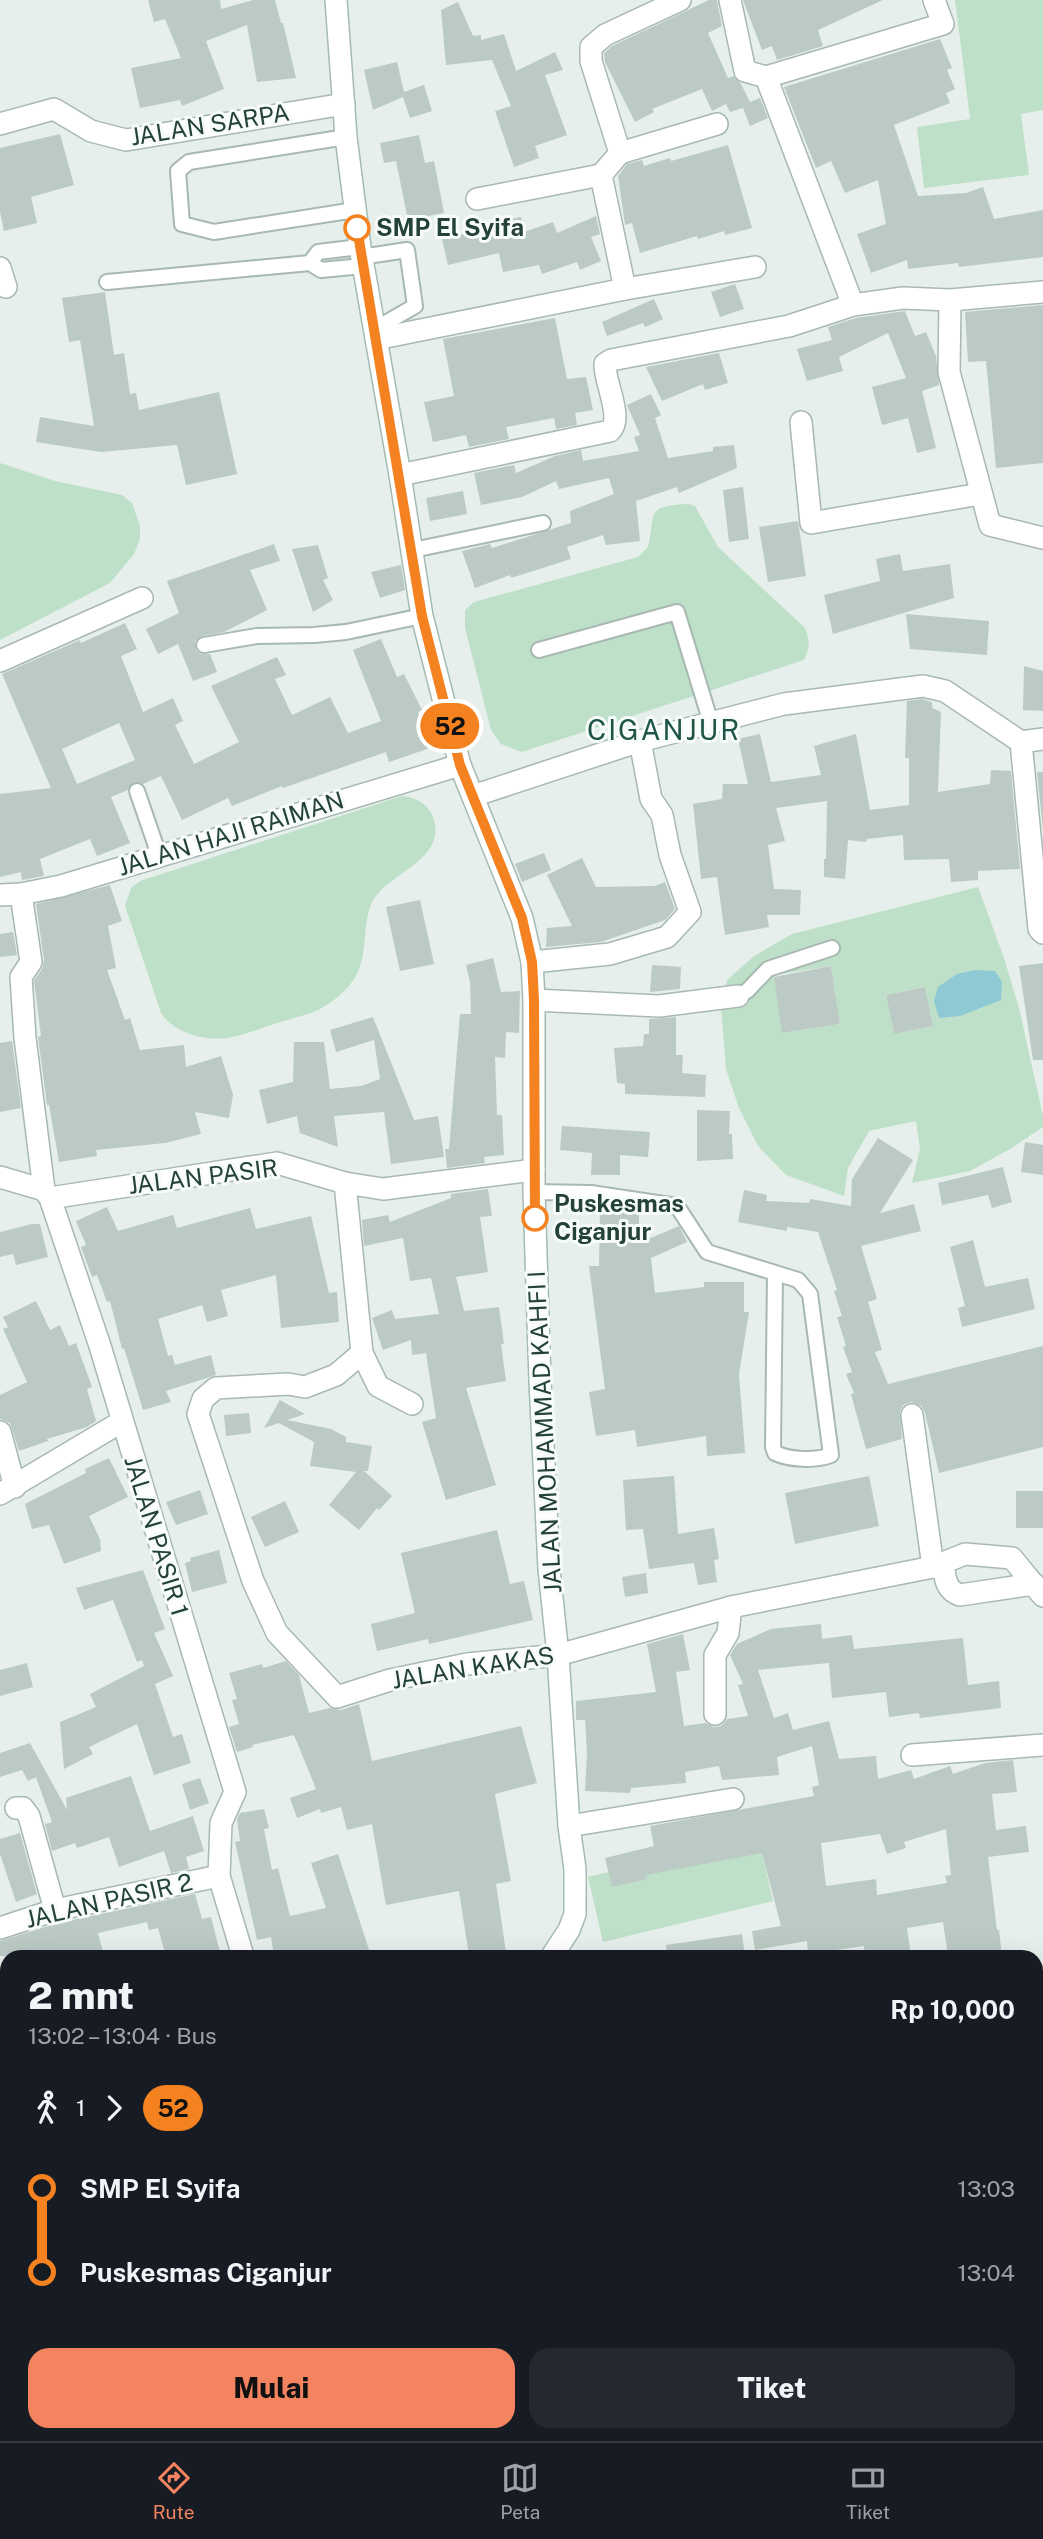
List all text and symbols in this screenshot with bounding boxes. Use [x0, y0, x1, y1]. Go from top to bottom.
street label: JALAN SARPA [128, 98, 291, 150]
place label: SMP El Syifa [376, 213, 524, 241]
marker: SMP El Syifa [344, 215, 370, 241]
line badge: 52 [419, 703, 482, 749]
text: 52 [434, 712, 466, 740]
district label: CIGANJUR [587, 713, 741, 746]
street label: JALAN HAJI RAIMAN [114, 785, 347, 881]
street label: JALAN PASIR [127, 1153, 279, 1199]
place label: Puskesmas Ciganjur [554, 1189, 684, 1245]
marker: Puskesmas Ciganjur [522, 1205, 548, 1231]
street label: JALAN MOHAMMAD KAHFI I [522, 1270, 566, 1594]
street label: JALAN PASIR 1 [119, 1452, 195, 1619]
street label: JALAN KAKAS [390, 1640, 556, 1694]
street label: JALAN PASIR 2 [23, 1867, 195, 1933]
text: 2 mnt [28, 1973, 134, 2018]
text: Rp 10,000 [890, 1994, 1015, 2025]
text: 13:02 – 13:04 · Bus [28, 2022, 217, 2049]
icon: walk [28, 2089, 66, 2127]
icon: forward [95, 2089, 133, 2127]
text: 1 [76, 2094, 85, 2121]
text: 52 [157, 2094, 189, 2122]
text: SMP El Syifa [80, 2173, 240, 2204]
text: 13:03 [958, 2175, 1015, 2202]
text: Puskesmas Ciganjur [80, 2257, 332, 2288]
text: 13:04 [957, 2259, 1015, 2286]
button: Mulai [28, 2348, 515, 2428]
button: Tiket [529, 2348, 1015, 2428]
tab: Rute [153, 2459, 194, 2523]
tab: Peta [500, 2459, 540, 2523]
tab: Tiket [846, 2459, 890, 2523]

